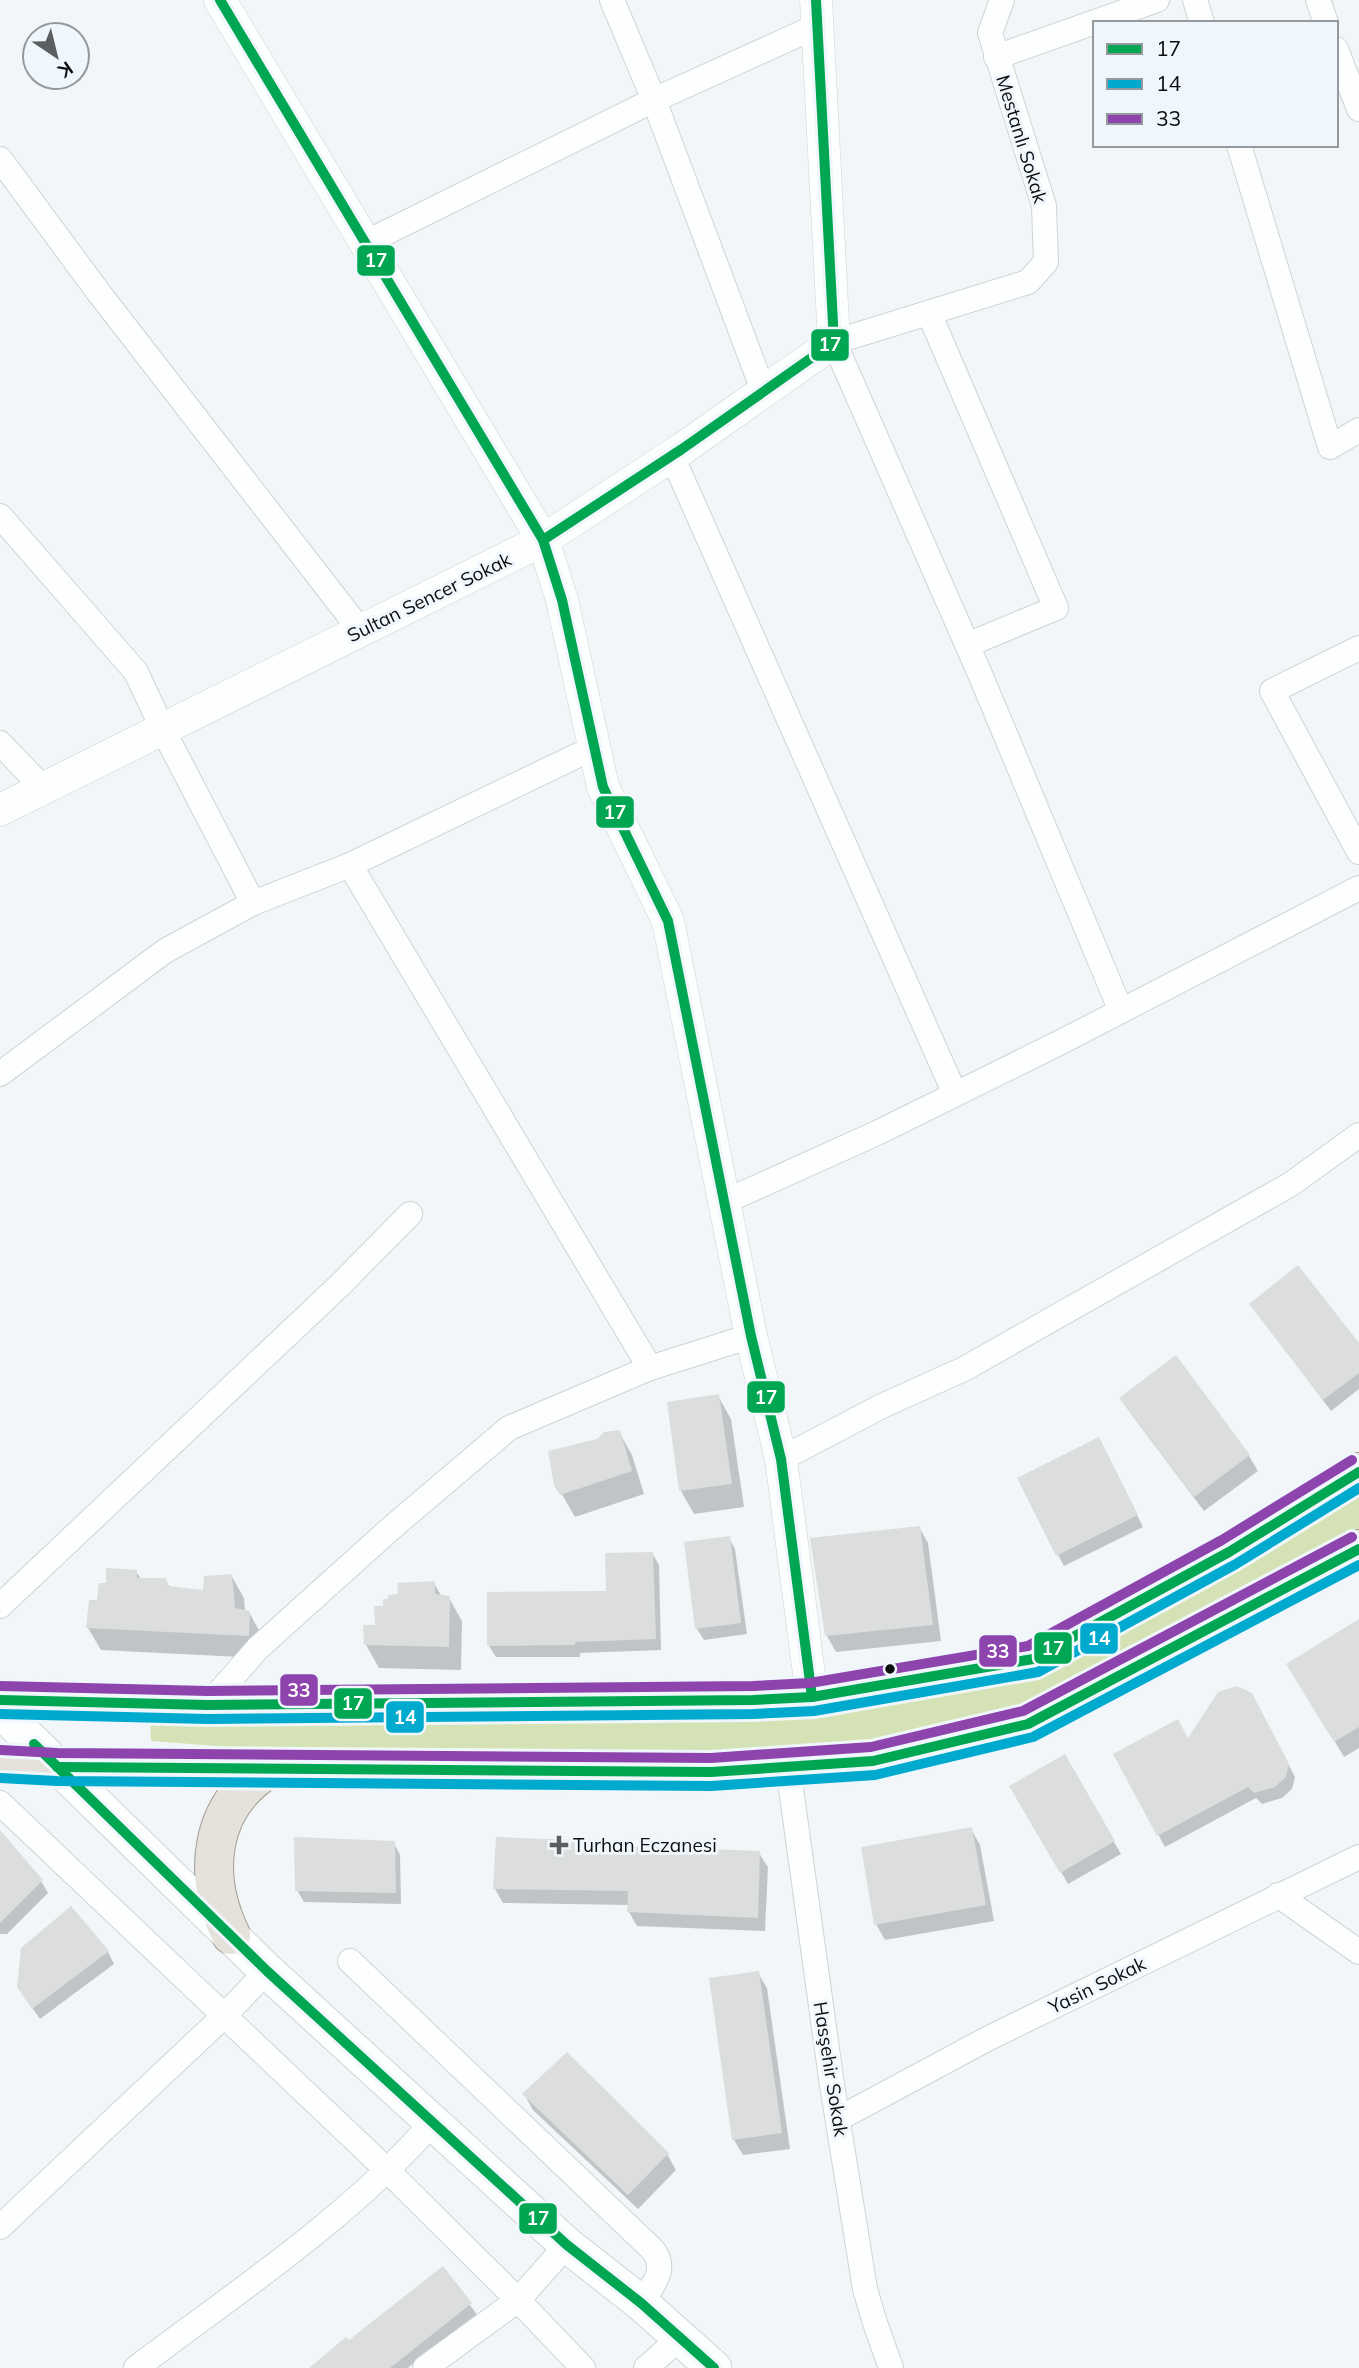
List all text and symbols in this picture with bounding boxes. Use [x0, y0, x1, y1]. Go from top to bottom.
north arrow [21, 21, 91, 91]
legend [1093, 21, 1338, 147]
text: 17 [1156, 35, 1181, 61]
text: K [53, 56, 78, 84]
text: 14 [1156, 70, 1182, 96]
street label: Mestanlı Sokak [991, 72, 1053, 206]
text: 33 [1156, 105, 1181, 131]
line badge: 17 [356, 244, 396, 277]
text: 17 [365, 248, 387, 272]
line badge: 17 [810, 328, 850, 362]
text: 17 [819, 332, 841, 356]
street label: Sultan Sencer Sokak [343, 547, 515, 647]
line badge: 17 [595, 795, 635, 829]
text: 17 [604, 800, 626, 824]
line badge: 17 [746, 1380, 786, 1414]
text: 17 [755, 1385, 777, 1409]
line badge: 14 [1079, 1622, 1119, 1655]
text: 14 [1088, 1626, 1111, 1650]
line badge: 17 [1033, 1631, 1073, 1665]
line badge: 33 [978, 1634, 1018, 1668]
text: 17 [1042, 1636, 1064, 1660]
text: 33 [987, 1639, 1009, 1663]
unlabelled marker [883, 1662, 897, 1676]
line badge: 33 [279, 1673, 319, 1707]
text: 33 [288, 1678, 310, 1702]
line badge: 17 [333, 1687, 373, 1720]
text: 17 [342, 1691, 364, 1715]
line badge: 14 [385, 1700, 425, 1734]
text: 14 [394, 1705, 417, 1729]
place label: Turhan Eczanesi [573, 1833, 717, 1857]
marker: Turhan Eczanesi [551, 1837, 567, 1853]
street label: Yasin Sokak [1044, 1951, 1150, 2019]
street label: Hasşehir Sokak [808, 2000, 854, 2138]
line badge: 17 [518, 2202, 558, 2235]
text: 17 [527, 2206, 549, 2230]

